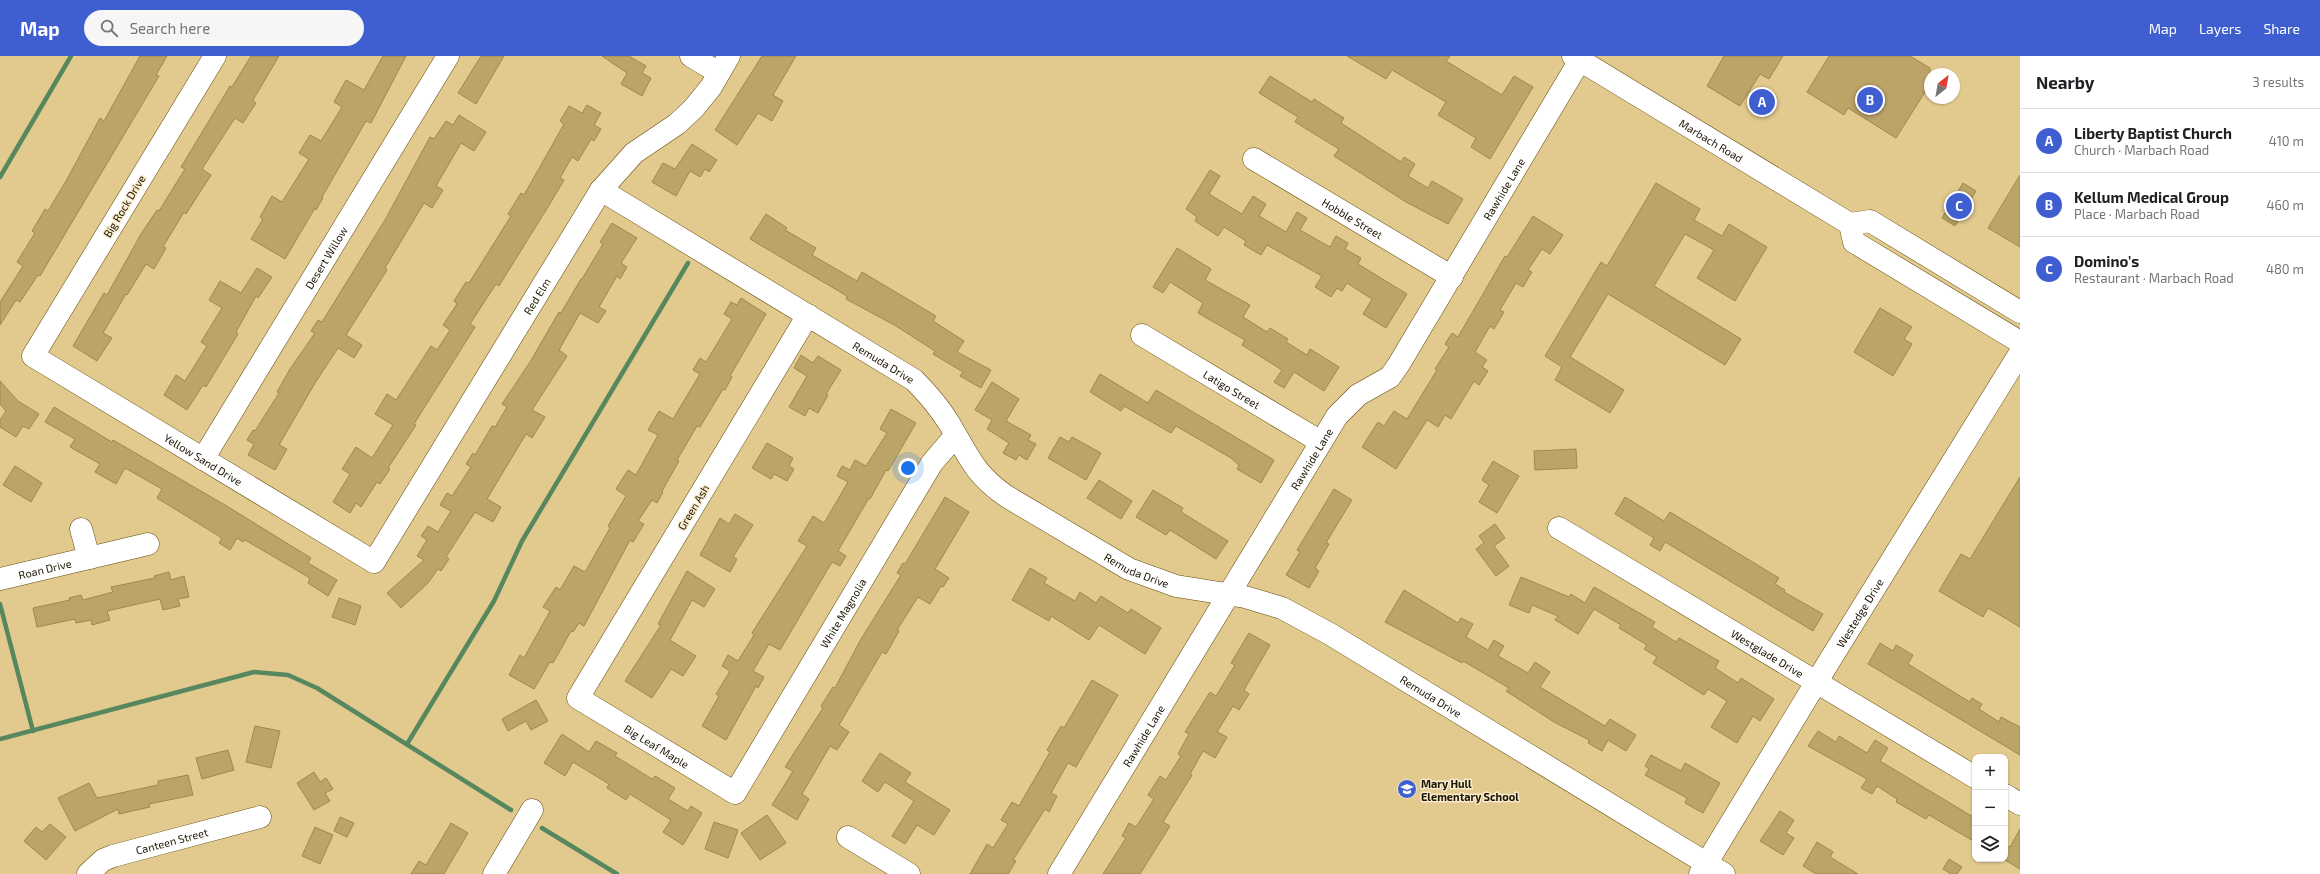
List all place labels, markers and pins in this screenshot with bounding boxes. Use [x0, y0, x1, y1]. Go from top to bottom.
pin: B [1857, 85, 1883, 115]
pin: A [1749, 87, 1775, 117]
pin: C [1946, 191, 1972, 221]
place label: Mary Hull Elementary School [1421, 777, 1519, 804]
school or university icon: Mary Hull Elementary School [1396, 778, 1418, 800]

